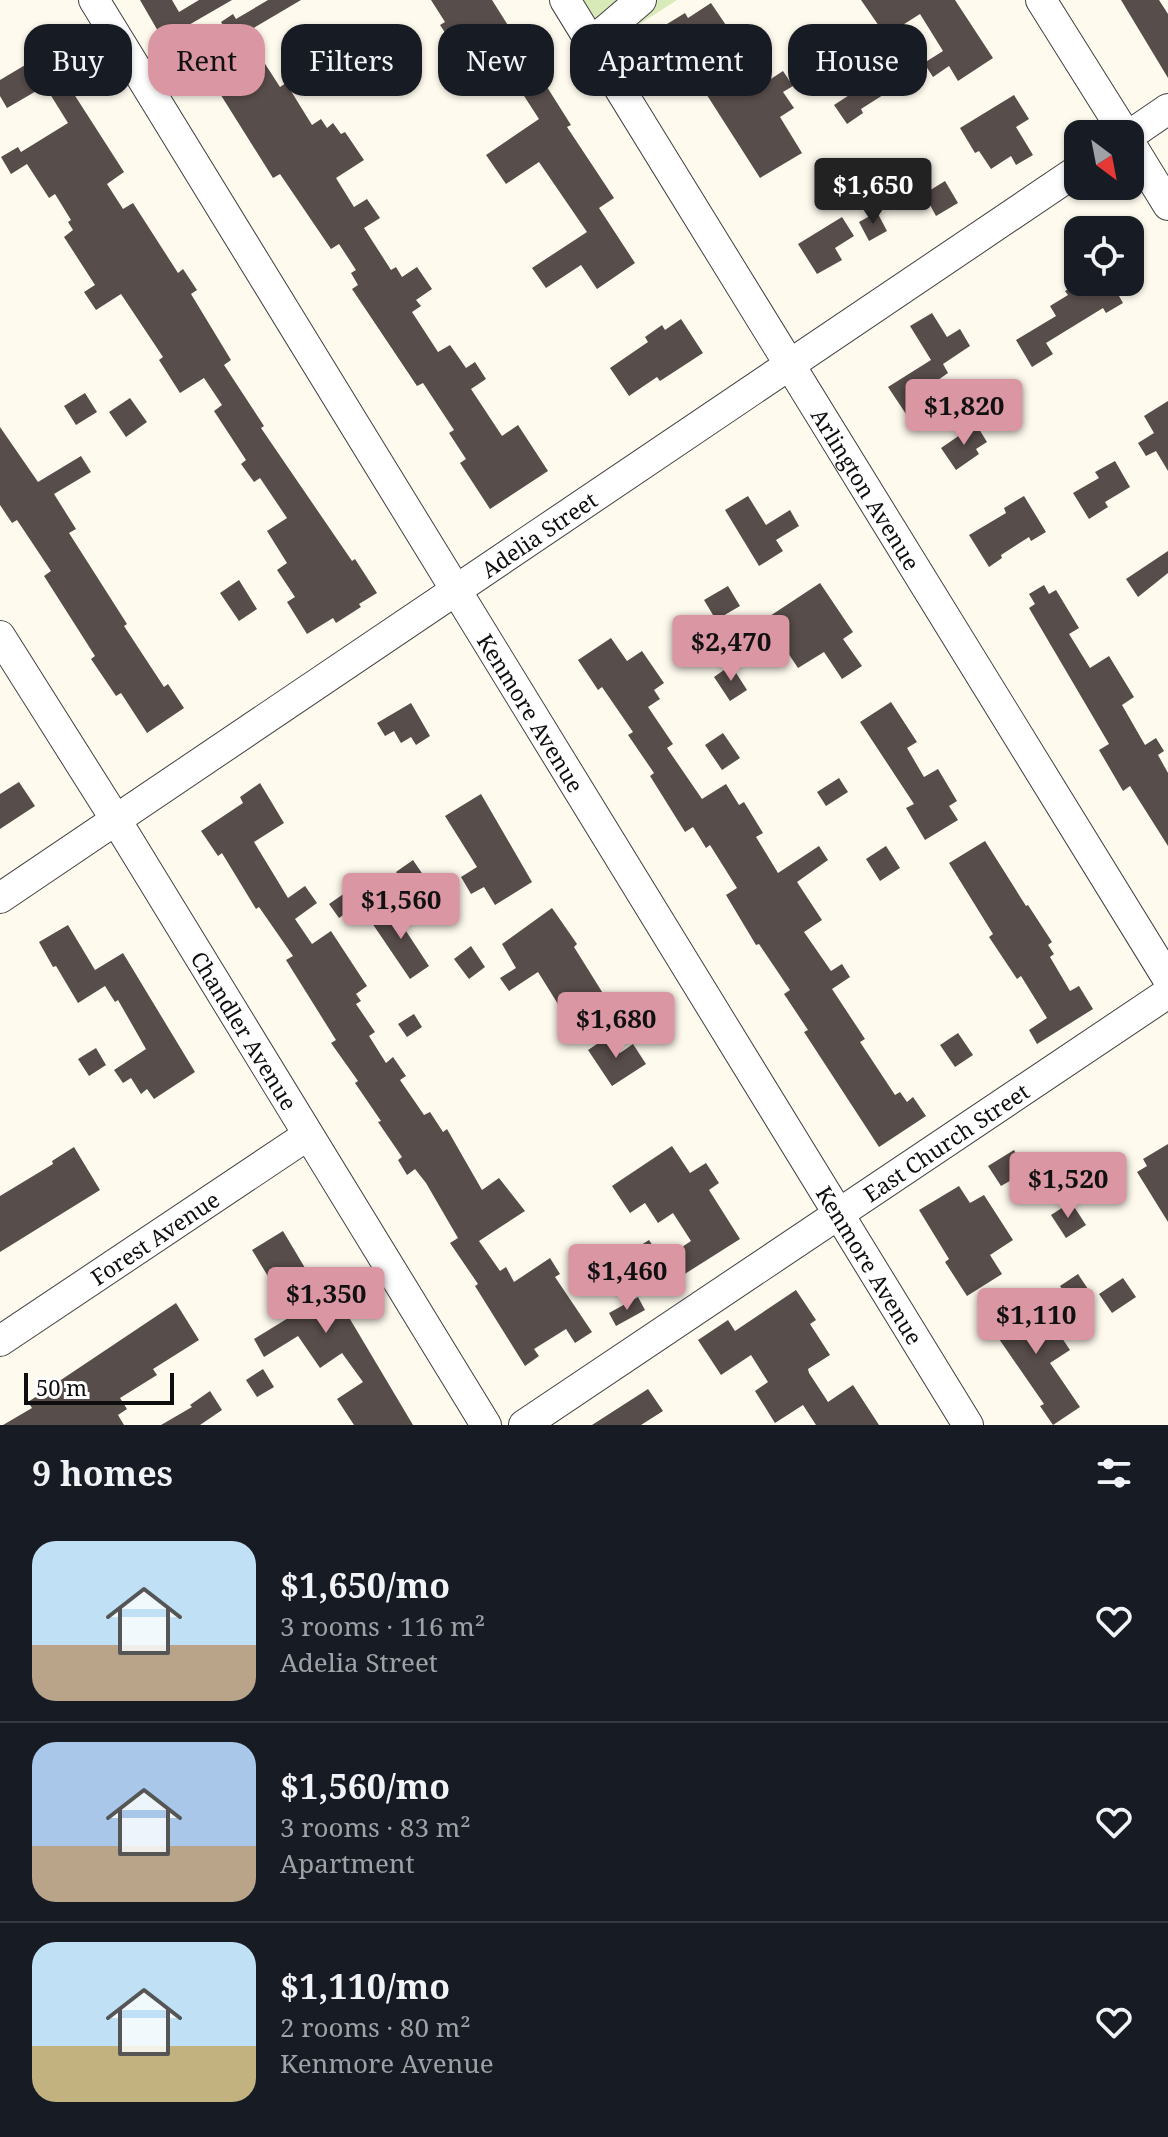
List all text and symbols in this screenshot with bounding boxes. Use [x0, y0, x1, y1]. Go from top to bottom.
chip: Buy [24, 24, 132, 96]
chip: Rent [148, 24, 265, 96]
chip: Filters [281, 24, 422, 96]
chip: New [438, 24, 554, 96]
chip: Apartment [570, 24, 772, 96]
chip: House [788, 24, 927, 96]
north arrow [1064, 120, 1144, 200]
map controls [1064, 120, 1144, 296]
pin: $1,650 [808, 158, 938, 226]
text: $1,650 [832, 166, 914, 202]
button: locate [1064, 216, 1144, 296]
pin: $1,820 [899, 379, 1029, 447]
text: $1,820 [923, 387, 1005, 423]
street label: Arlington Avenue [805, 402, 927, 575]
street label: Adelia Street [475, 484, 603, 584]
pin: $2,470 [666, 615, 796, 683]
text: $2,470 [690, 623, 772, 659]
street label: Kenmore Avenue [471, 628, 591, 798]
pin: $1,560 [336, 873, 466, 941]
text: $1,560 [360, 881, 442, 917]
street label: Chandler Avenue [185, 945, 305, 1115]
pin: $1,680 [551, 992, 681, 1060]
text: $1,680 [575, 1000, 657, 1036]
street label: East Church Street [857, 1076, 1035, 1208]
pin: $1,520 [1003, 1152, 1133, 1220]
text: $1,520 [1027, 1160, 1109, 1196]
street label: Kenmore Avenue [810, 1180, 930, 1350]
street label: Forest Avenue [84, 1184, 225, 1292]
pin: $1,460 [562, 1244, 692, 1312]
text: $1,460 [586, 1252, 668, 1288]
pin: $1,350 [261, 1267, 391, 1335]
text: $1,350 [285, 1275, 367, 1311]
pin: $1,110 [971, 1288, 1101, 1356]
text: $1,110 [995, 1296, 1077, 1332]
scale bar [24, 1369, 174, 1405]
text: 50 m [36, 1372, 87, 1402]
text: 9 homes [32, 1450, 173, 1496]
icon: filters [1092, 1451, 1136, 1495]
text: $1,650/mo [280, 1562, 450, 1608]
icon: home [96, 1573, 192, 1669]
icon: heart [1092, 1599, 1136, 1643]
text: 3 rooms · 116 m² [280, 1608, 485, 1644]
text: Adelia Street [280, 1644, 438, 1680]
text: $1,560/mo [280, 1763, 450, 1809]
icon: home [96, 1774, 192, 1870]
icon: heart [1092, 1800, 1136, 1844]
text: 3 rooms · 83 m² [280, 1809, 471, 1845]
text: Apartment [280, 1845, 415, 1881]
text: $1,110/mo [280, 1963, 450, 2009]
icon: home [96, 1974, 192, 2070]
icon: heart [1092, 2000, 1136, 2044]
text: 2 rooms · 80 m² [280, 2009, 471, 2045]
text: Kenmore Avenue [280, 2045, 494, 2081]

